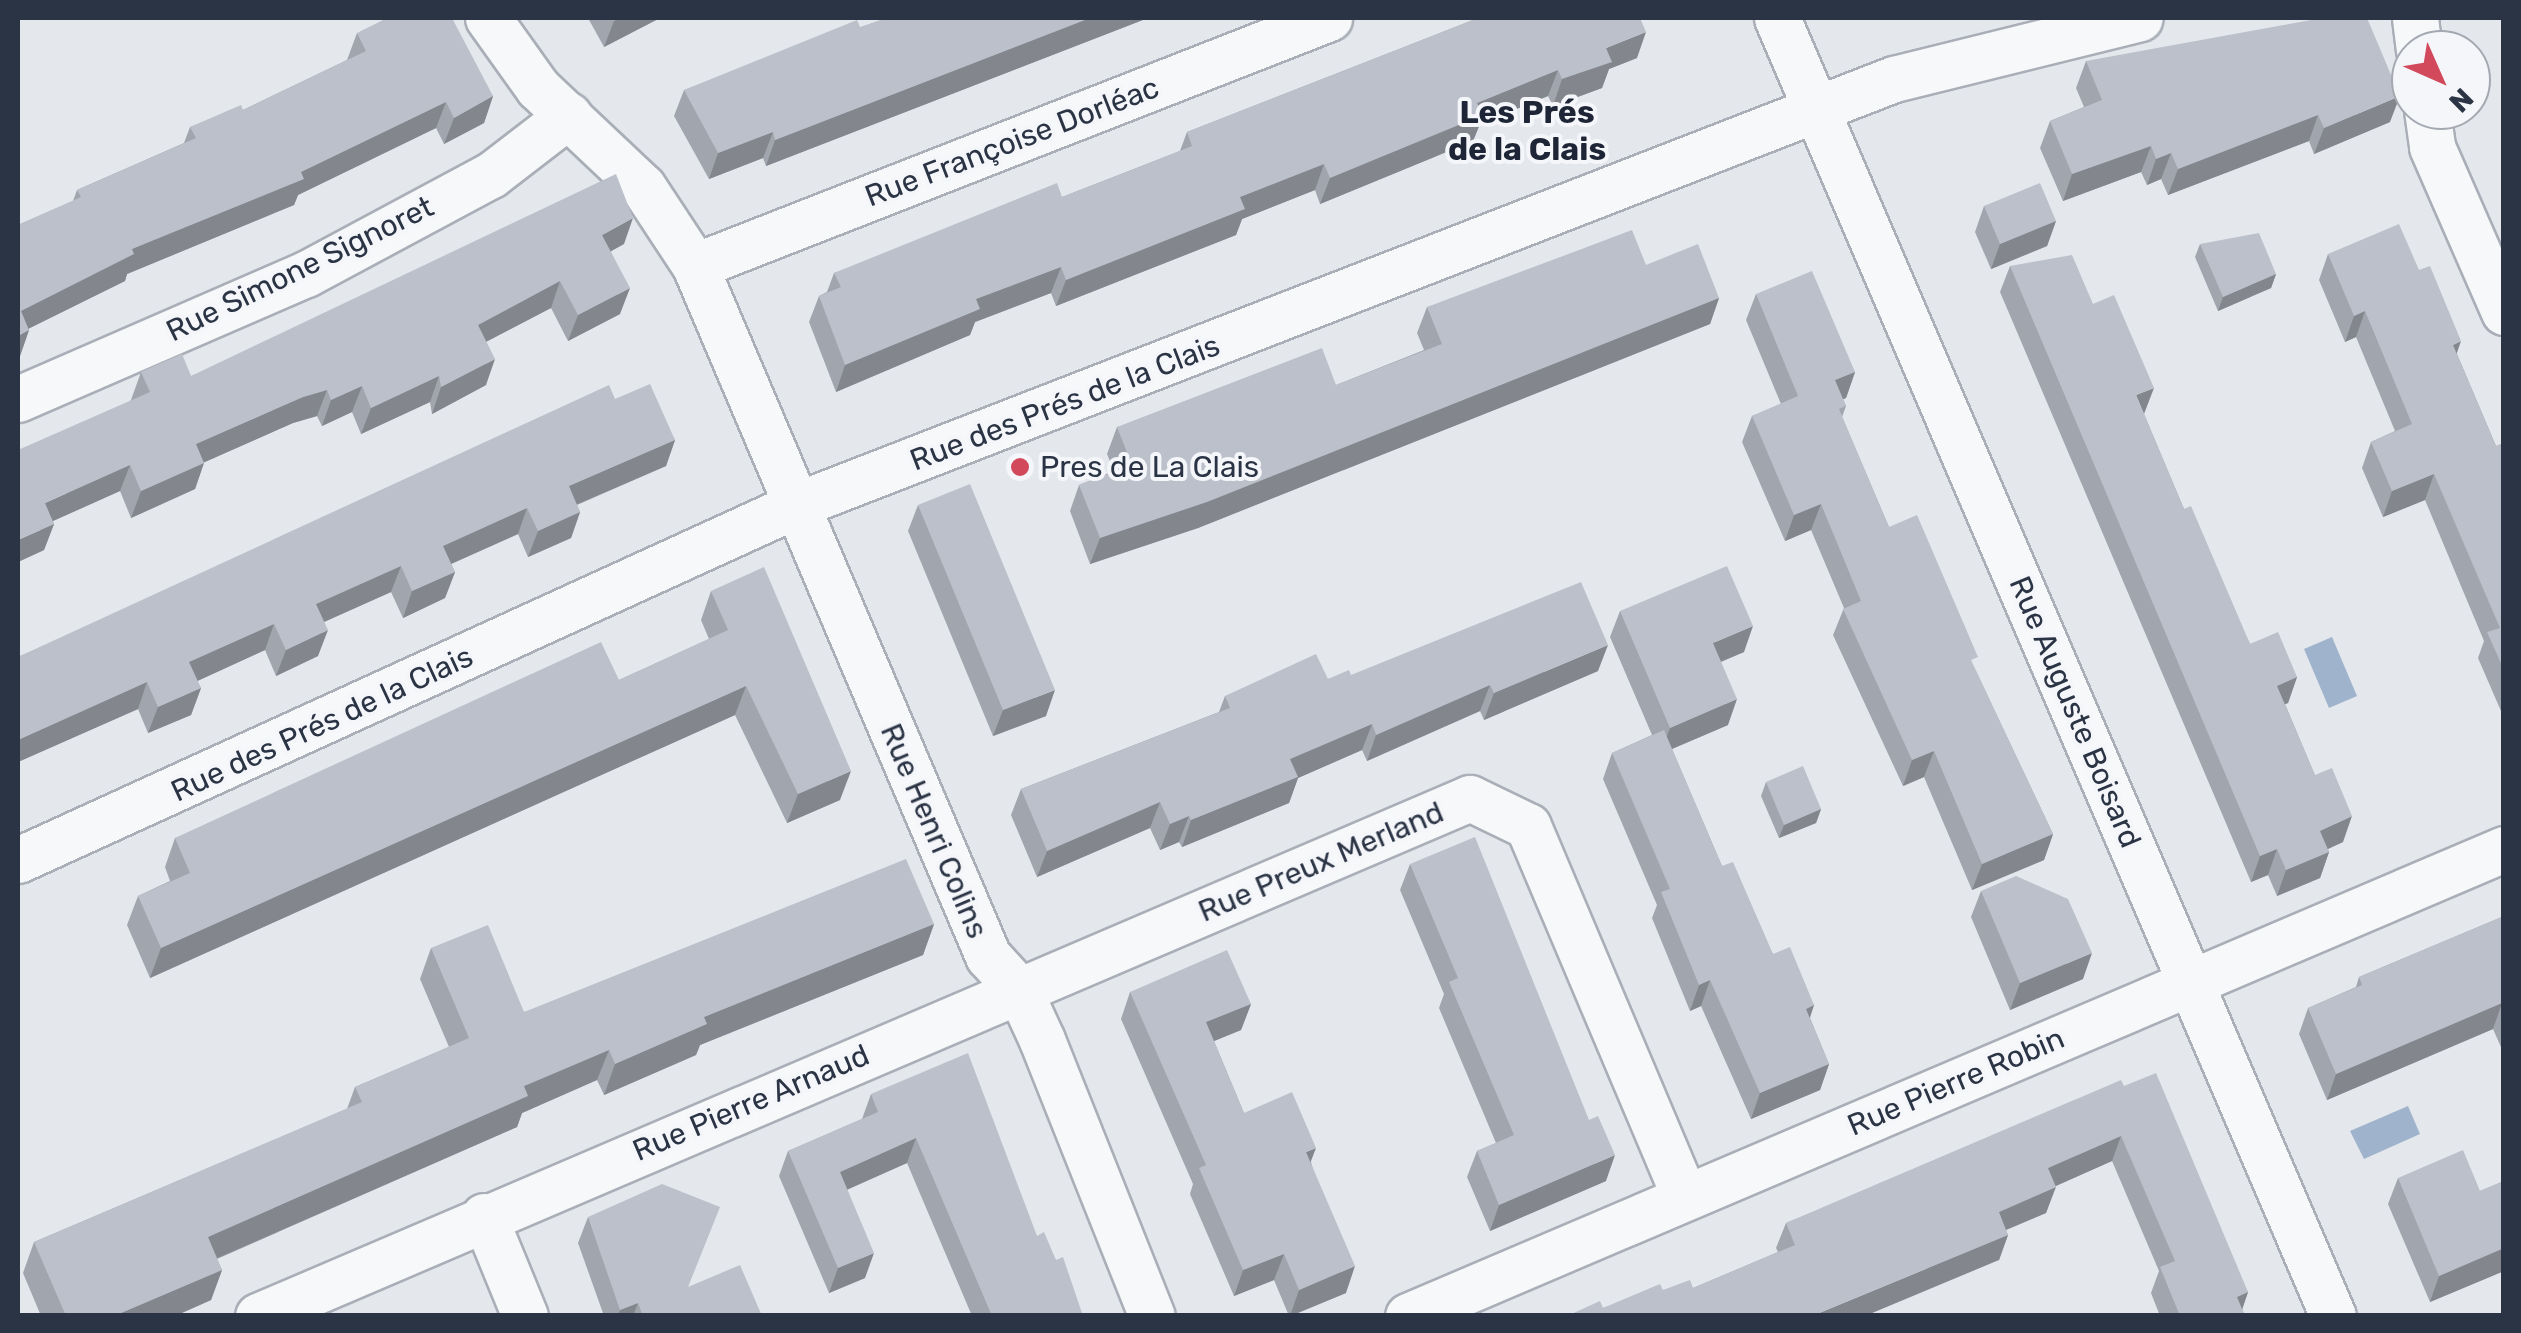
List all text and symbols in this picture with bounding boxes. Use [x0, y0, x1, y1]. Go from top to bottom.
north arrow [2391, 30, 2491, 130]
street label: Rue Françoise Dorléac [860, 69, 1164, 215]
text: N [2442, 81, 2480, 119]
district label: Les Prés de la Clais [1448, 94, 1606, 169]
street label: Rue Simone Signoret [161, 189, 439, 349]
street label: Rue des Prés de la Clais [905, 327, 1225, 479]
place label: Pres de La Clais [1040, 449, 1259, 485]
marker: Pres de La Clais [1009, 456, 1031, 478]
street label: Rue Auguste Boisard [2001, 570, 2149, 854]
street label: Rue des Prés de la Clais [166, 638, 478, 810]
street label: Rue Henri Colins [873, 718, 995, 944]
street label: Rue Preux Merland [1193, 794, 1449, 930]
street label: Rue Pierre Robin [1842, 1020, 2070, 1144]
street label: Rue Pierre Arnaud [627, 1037, 875, 1169]

